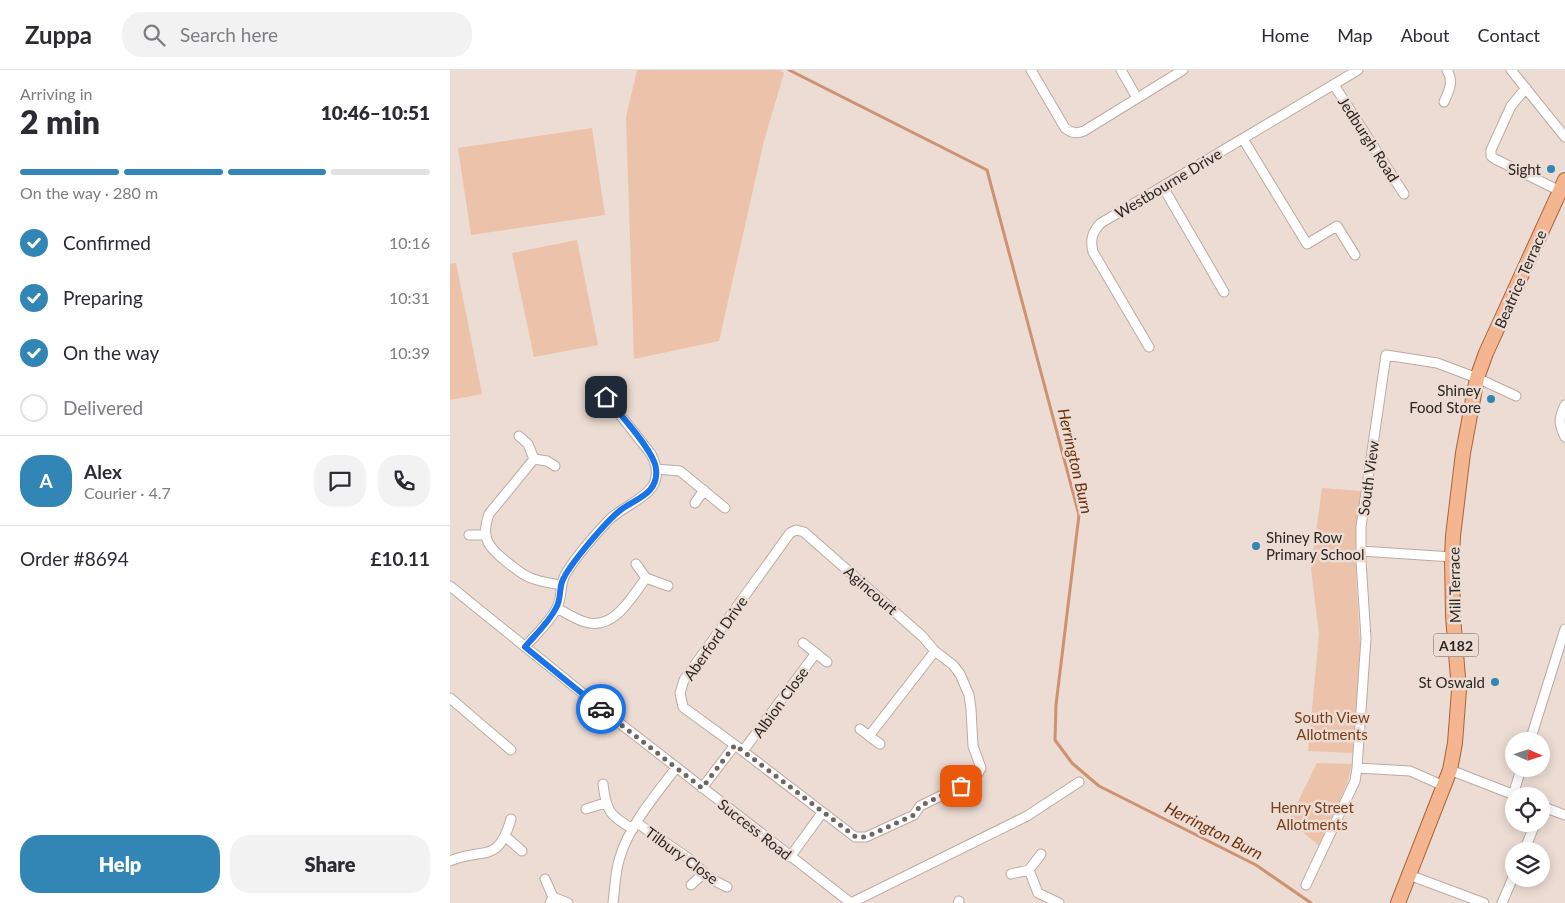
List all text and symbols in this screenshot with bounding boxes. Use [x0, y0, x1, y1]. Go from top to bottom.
search box [122, 12, 472, 57]
text: Zuppa [25, 20, 92, 49]
icon: search [140, 21, 168, 49]
text: Search here [180, 23, 278, 46]
text: Home [1261, 24, 1309, 46]
text: Map [1337, 24, 1373, 46]
text: About [1401, 24, 1450, 46]
text: Contact [1478, 24, 1540, 46]
text: Arriving in [20, 84, 93, 103]
street label: Jedburgh Road [1335, 93, 1403, 185]
text: 10:46–10:51 [321, 101, 430, 124]
text: 2 min [20, 102, 100, 141]
street label: Westbourne Drive [1111, 144, 1225, 222]
place label: Sight [1508, 160, 1542, 178]
marker: Sight [1545, 163, 1557, 175]
text: On the way · 280 m [20, 183, 158, 202]
street label: Beatrice Terrace [1490, 227, 1550, 331]
icon: check [20, 229, 48, 257]
text: Confirmed [63, 231, 151, 254]
text: 10:16 [389, 233, 430, 252]
icon: check [20, 284, 48, 312]
text: Preparing [63, 286, 143, 309]
text: 10:31 [389, 288, 430, 307]
icon: check [20, 339, 48, 367]
text: On the way [63, 341, 159, 364]
text: 10:39 [389, 343, 430, 362]
pin [585, 376, 627, 418]
place label: Shiney Food Store [1409, 381, 1481, 416]
icon: home [592, 383, 620, 411]
marker: Shiney Food Store [1485, 393, 1497, 405]
text: Delivered [63, 396, 143, 419]
water label: Herrington Burn [1055, 406, 1097, 516]
street label: South View [1354, 439, 1382, 517]
button: chat [314, 455, 366, 507]
button: phone [378, 455, 430, 507]
text: Alex [84, 460, 122, 483]
text: A [39, 469, 53, 492]
text: Courier · 4.7 [84, 483, 171, 502]
place label: Shiney Row Primary School [1266, 528, 1365, 563]
marker: Shiney Row Primary School [1250, 540, 1262, 552]
text: Order #8694 [20, 547, 129, 570]
text: £10.11 [370, 547, 430, 570]
street label: Mill Terrace [1444, 547, 1464, 623]
street label: Agincourt [841, 562, 902, 618]
street label: Aberford Drive [679, 592, 751, 684]
road number: A182 [1434, 634, 1478, 656]
street label: Albion Close [748, 663, 812, 741]
place label: St Oswald [1419, 673, 1485, 691]
marker: St Oswald [1489, 676, 1501, 688]
courier [576, 684, 626, 734]
icon: car [587, 695, 615, 723]
park label: South View Allotments [1294, 708, 1370, 743]
north arrow [1505, 732, 1550, 778]
map controls [1505, 732, 1550, 887]
pin [940, 765, 982, 807]
icon: bag [947, 772, 975, 800]
button: locate [1505, 787, 1550, 832]
street label: Success Road [715, 795, 795, 863]
water label: Herrington Burn [1162, 797, 1266, 863]
park label: Henry Street Allotments [1270, 798, 1354, 833]
street label: Tilbury Close [642, 822, 722, 888]
button: Help [20, 835, 220, 893]
button: Share [230, 835, 430, 893]
button: layers [1505, 842, 1550, 887]

